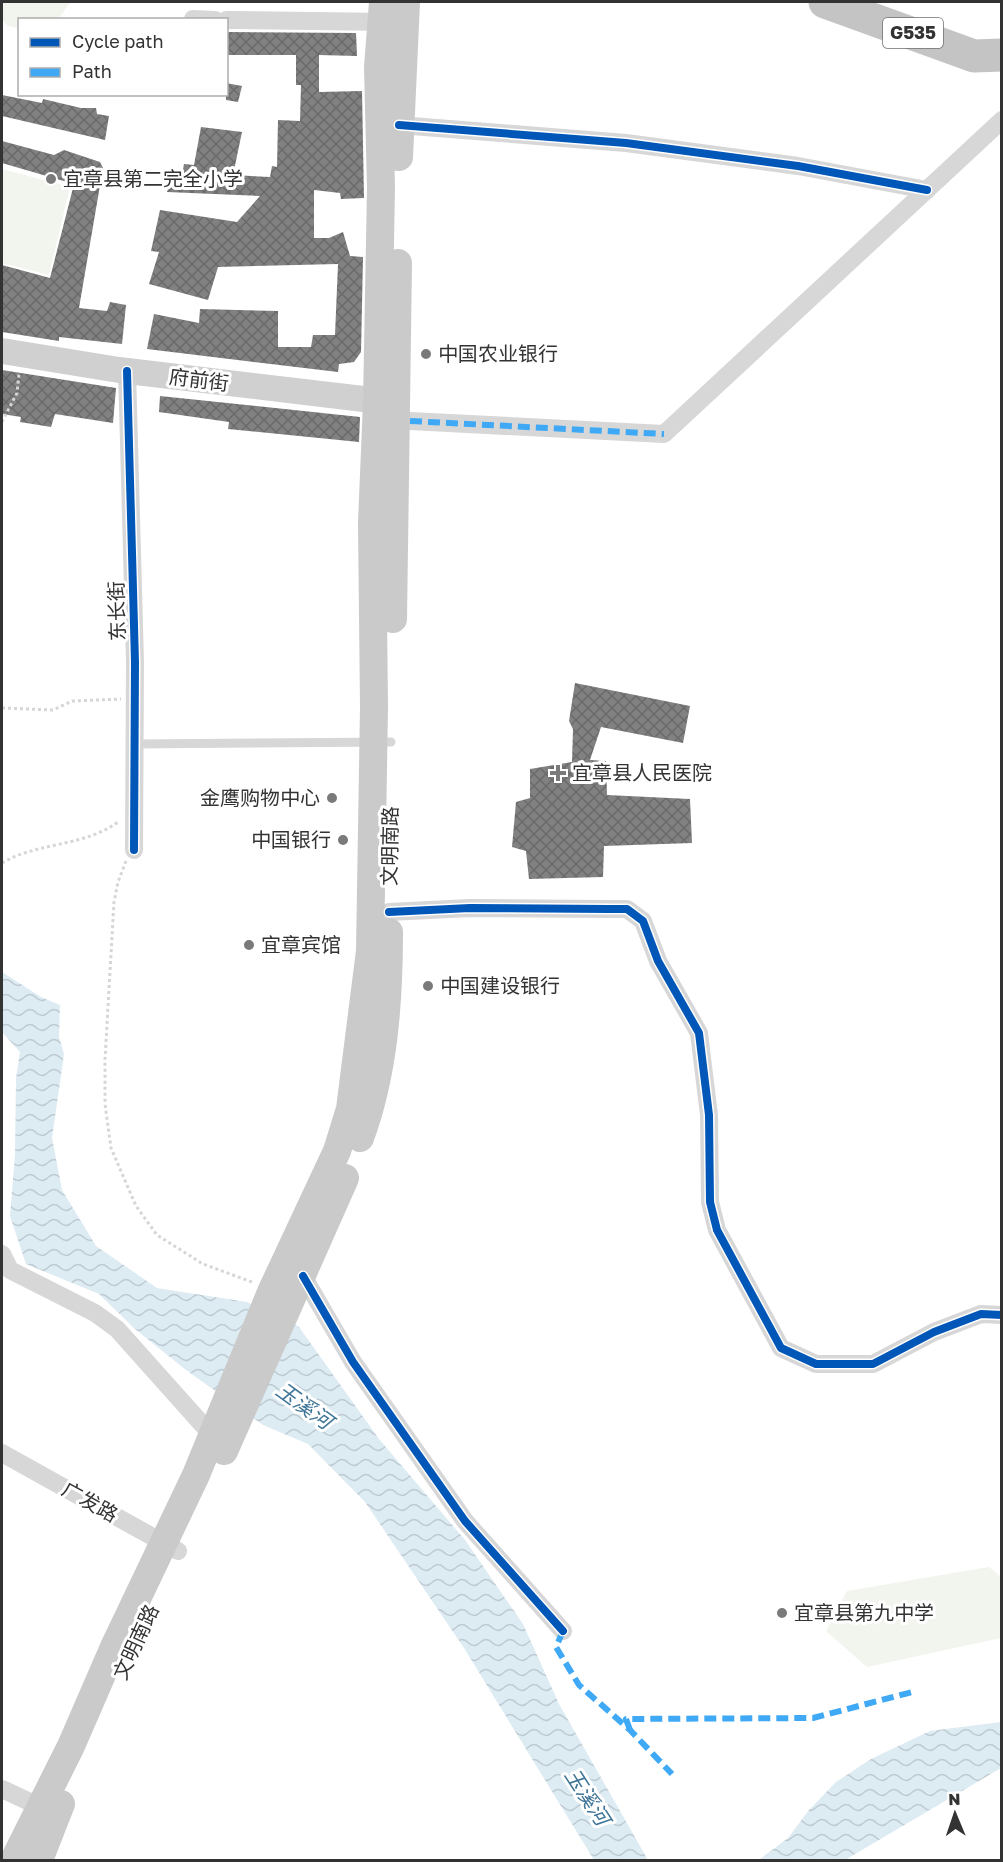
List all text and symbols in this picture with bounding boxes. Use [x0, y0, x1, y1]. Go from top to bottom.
legend [18, 18, 228, 96]
road number: G535 [883, 18, 943, 48]
text: Cycle path [72, 30, 164, 52]
text: Path [72, 60, 112, 82]
place label: 宜章县第二完全小学 [63, 166, 243, 190]
marker: 宜章县第二完全小学 [44, 172, 58, 186]
place label: 中国农业银行 [438, 341, 558, 365]
marker: 中国农业银行 [419, 347, 433, 361]
street label: 府前街 [168, 363, 230, 395]
street label: 东长街 [103, 581, 129, 641]
place label: 宜章县人民医院 [572, 760, 712, 784]
marker: 宜章县人民医院 [549, 764, 567, 782]
place label: 金鹰购物中心 [200, 785, 320, 809]
marker: 金鹰购物中心 [325, 791, 339, 805]
street label: 文明南路 [376, 806, 402, 886]
place label: 中国银行 [251, 827, 331, 851]
marker: 中国银行 [336, 833, 350, 847]
place label: 宜章宾馆 [261, 932, 341, 956]
marker: 宜章宾馆 [242, 938, 256, 952]
place label: 中国建设银行 [440, 973, 560, 997]
marker: 中国建设银行 [421, 979, 435, 993]
water label: 玉溪河 [271, 1376, 341, 1437]
street label: 广发路 [58, 1476, 123, 1526]
street label: 文明南路 [107, 1600, 163, 1683]
place label: 宜章县第九中学 [794, 1600, 934, 1624]
marker: 宜章县第九中学 [775, 1606, 789, 1620]
water label: 玉溪河 [560, 1763, 618, 1833]
north arrow [925, 1784, 985, 1844]
text: N [948, 1789, 961, 1809]

